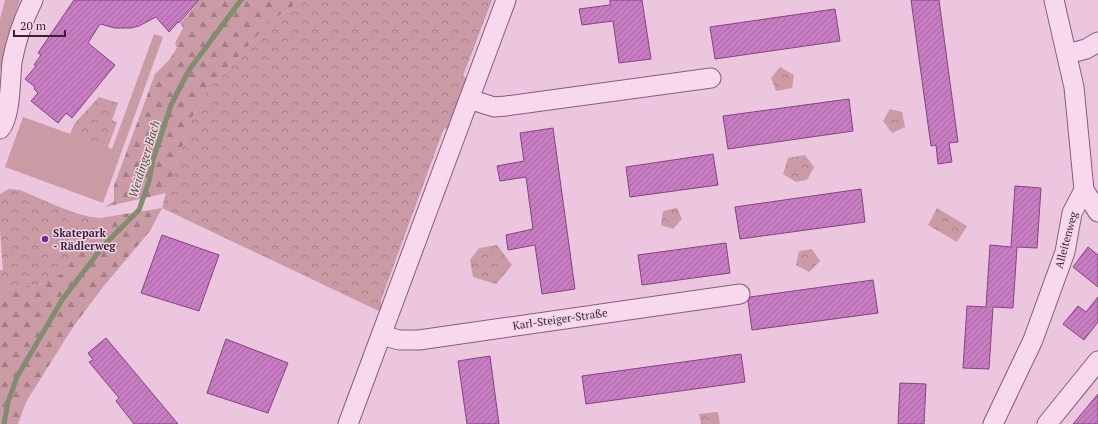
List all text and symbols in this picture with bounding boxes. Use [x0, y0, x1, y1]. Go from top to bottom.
scale bar [14, 12, 65, 38]
text: 20 m [20, 18, 47, 33]
water label: Weidinger Bach [125, 119, 163, 199]
street label: Alleitenweg [1052, 210, 1080, 270]
place label: Skatepark - Rädlerweg [53, 226, 116, 253]
marker: Skatepark - Rädlerweg [40, 234, 50, 244]
street label: Karl-Steiger-Straße [512, 305, 609, 333]

